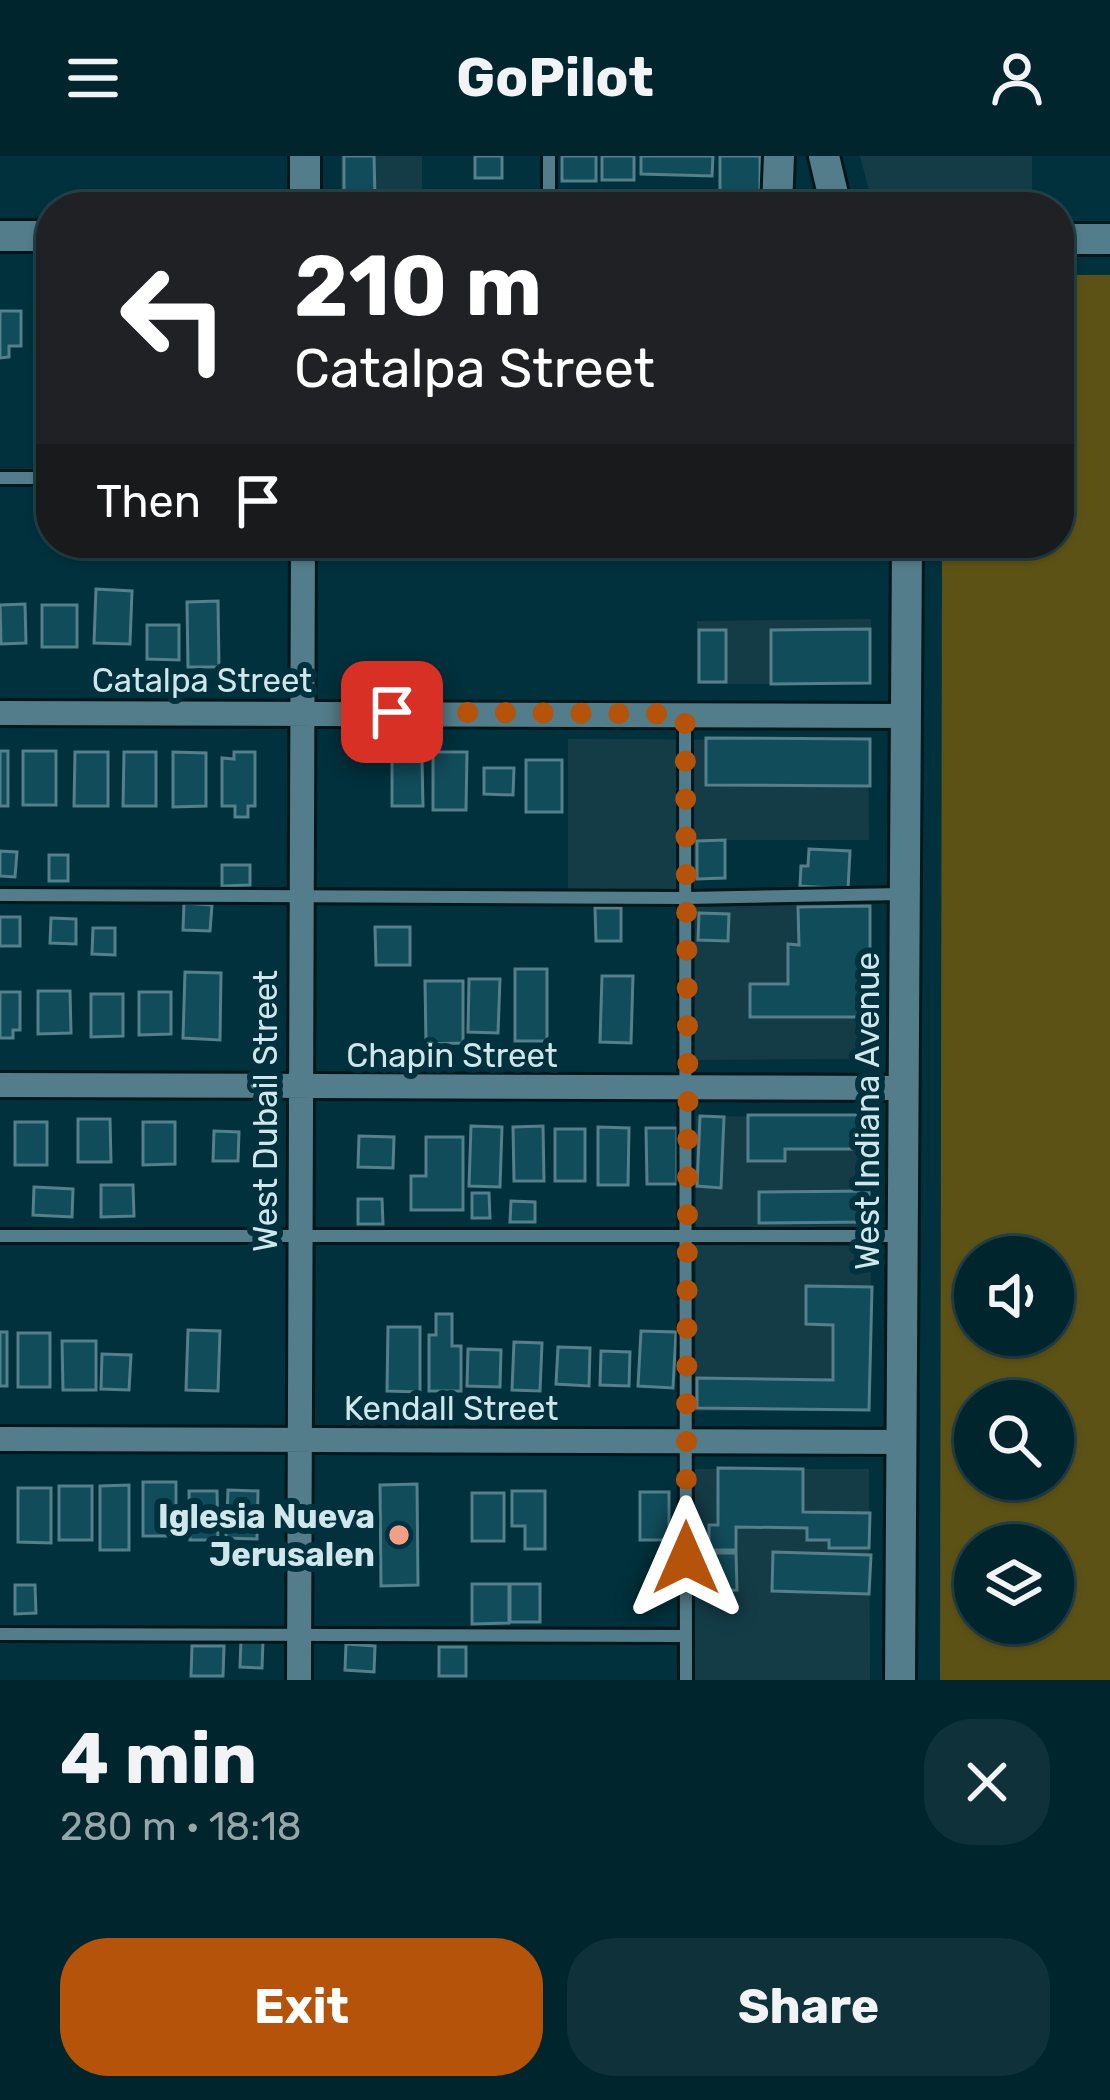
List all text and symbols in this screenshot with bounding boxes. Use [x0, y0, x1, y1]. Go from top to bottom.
icon: menu [60, 45, 126, 111]
icon: person [984, 45, 1050, 111]
text: GoPilot [456, 46, 654, 110]
text: 210 m [294, 236, 542, 336]
icon: left [96, 240, 252, 396]
text: Catalpa Street [294, 337, 655, 401]
icon: arrive [225, 468, 291, 534]
text: Then [96, 475, 201, 528]
street label: Catalpa Street [92, 661, 312, 700]
pin [341, 661, 443, 763]
icon: arrive [359, 679, 425, 745]
street label: West Indiana Avenue [848, 952, 887, 1270]
street label: West Dubail Street [246, 970, 285, 1252]
street label: Chapin Street [346, 1036, 558, 1075]
map controls [954, 1236, 1074, 1644]
button: sound [954, 1236, 1074, 1356]
button: search [954, 1380, 1074, 1500]
street label: Kendall Street [344, 1389, 558, 1428]
position arrow [623, 1495, 749, 1621]
place label: Iglesia Nueva Jerusalen [158, 1497, 375, 1574]
marker: Iglesia Nueva Jerusalen [386, 1522, 412, 1548]
button: layers [954, 1524, 1074, 1644]
text: 4 min [60, 1716, 257, 1801]
button: close [924, 1719, 1050, 1845]
text: 280 m · 18:18 [60, 1804, 302, 1850]
button: Exit [60, 1938, 543, 2076]
button: Share [567, 1938, 1050, 2076]

